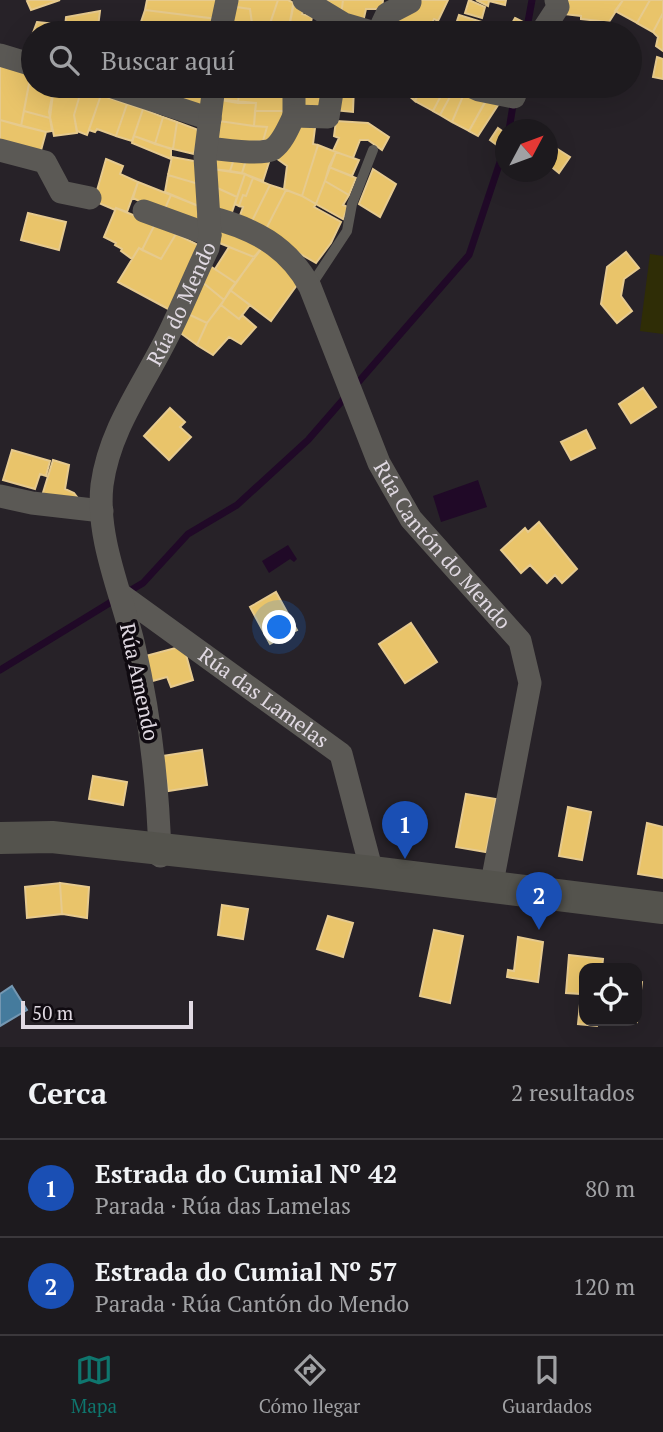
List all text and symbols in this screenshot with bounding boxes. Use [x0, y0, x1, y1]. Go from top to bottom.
search box [21, 21, 642, 98]
icon: search [45, 41, 83, 79]
text: Buscar aquí [101, 43, 235, 77]
north arrow [495, 119, 558, 182]
street label: Rúa do Mendo [140, 237, 222, 371]
street label: Rúa Cantón do Mendo [368, 456, 518, 635]
your location [262, 610, 296, 644]
street label: Rúa Amendo [114, 620, 166, 743]
street label: Rúa das Lamelas [193, 640, 335, 754]
pin: 1 [382, 801, 428, 859]
pin: 2 [516, 872, 562, 930]
map controls [579, 963, 642, 1026]
button: locate [579, 963, 642, 1026]
scale bar [21, 998, 192, 1030]
text: 50 m [32, 1000, 73, 1025]
text: Cerca [28, 1073, 107, 1113]
text: 2 resultados [511, 1077, 635, 1108]
text: Estrada do Cumial Nº 42 [95, 1156, 398, 1190]
text: 1 [45, 1173, 58, 1204]
text: 80 m [585, 1173, 635, 1204]
text: Parada · Rúa das Lamelas [95, 1190, 351, 1221]
text: Estrada do Cumial Nº 57 [95, 1254, 398, 1288]
text: 2 [45, 1271, 58, 1302]
text: 120 m [573, 1271, 635, 1302]
text: Parada · Rúa Cantón do Mendo [95, 1288, 409, 1319]
tab: Mapa [71, 1351, 117, 1418]
tab: Cómo llegar [259, 1351, 360, 1418]
tab: Guardados [502, 1351, 592, 1418]

